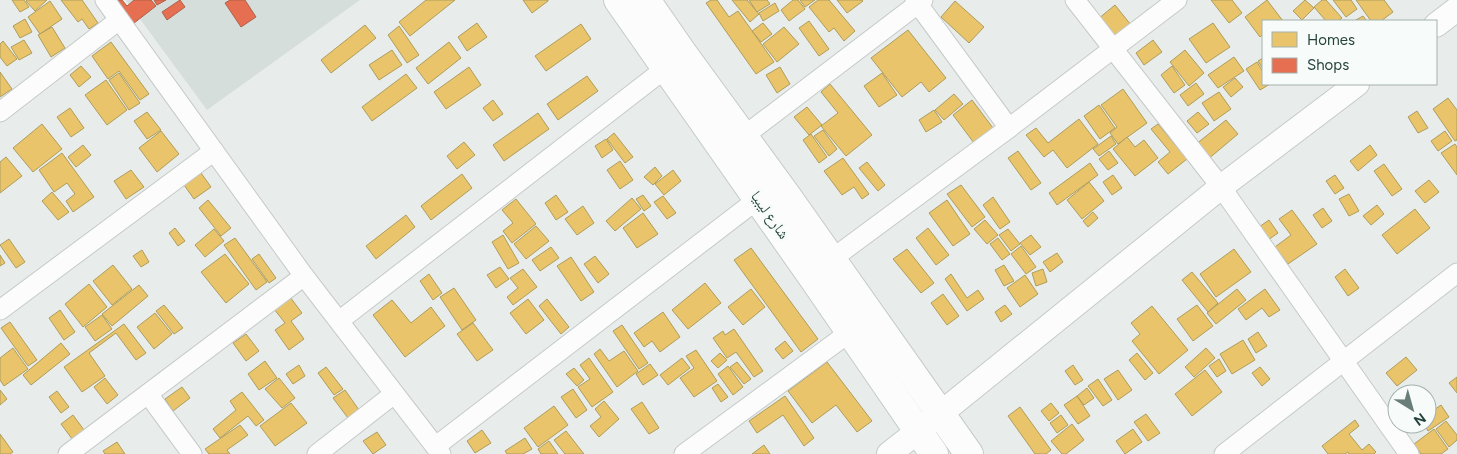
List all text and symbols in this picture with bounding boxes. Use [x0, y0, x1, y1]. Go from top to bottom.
legend [1262, 20, 1437, 85]
text: Homes [1307, 31, 1355, 49]
text: Shops [1307, 56, 1349, 74]
street label: شارع ليبيا [746, 188, 793, 243]
north arrow [1387, 384, 1437, 434]
text: N [1410, 409, 1429, 429]

